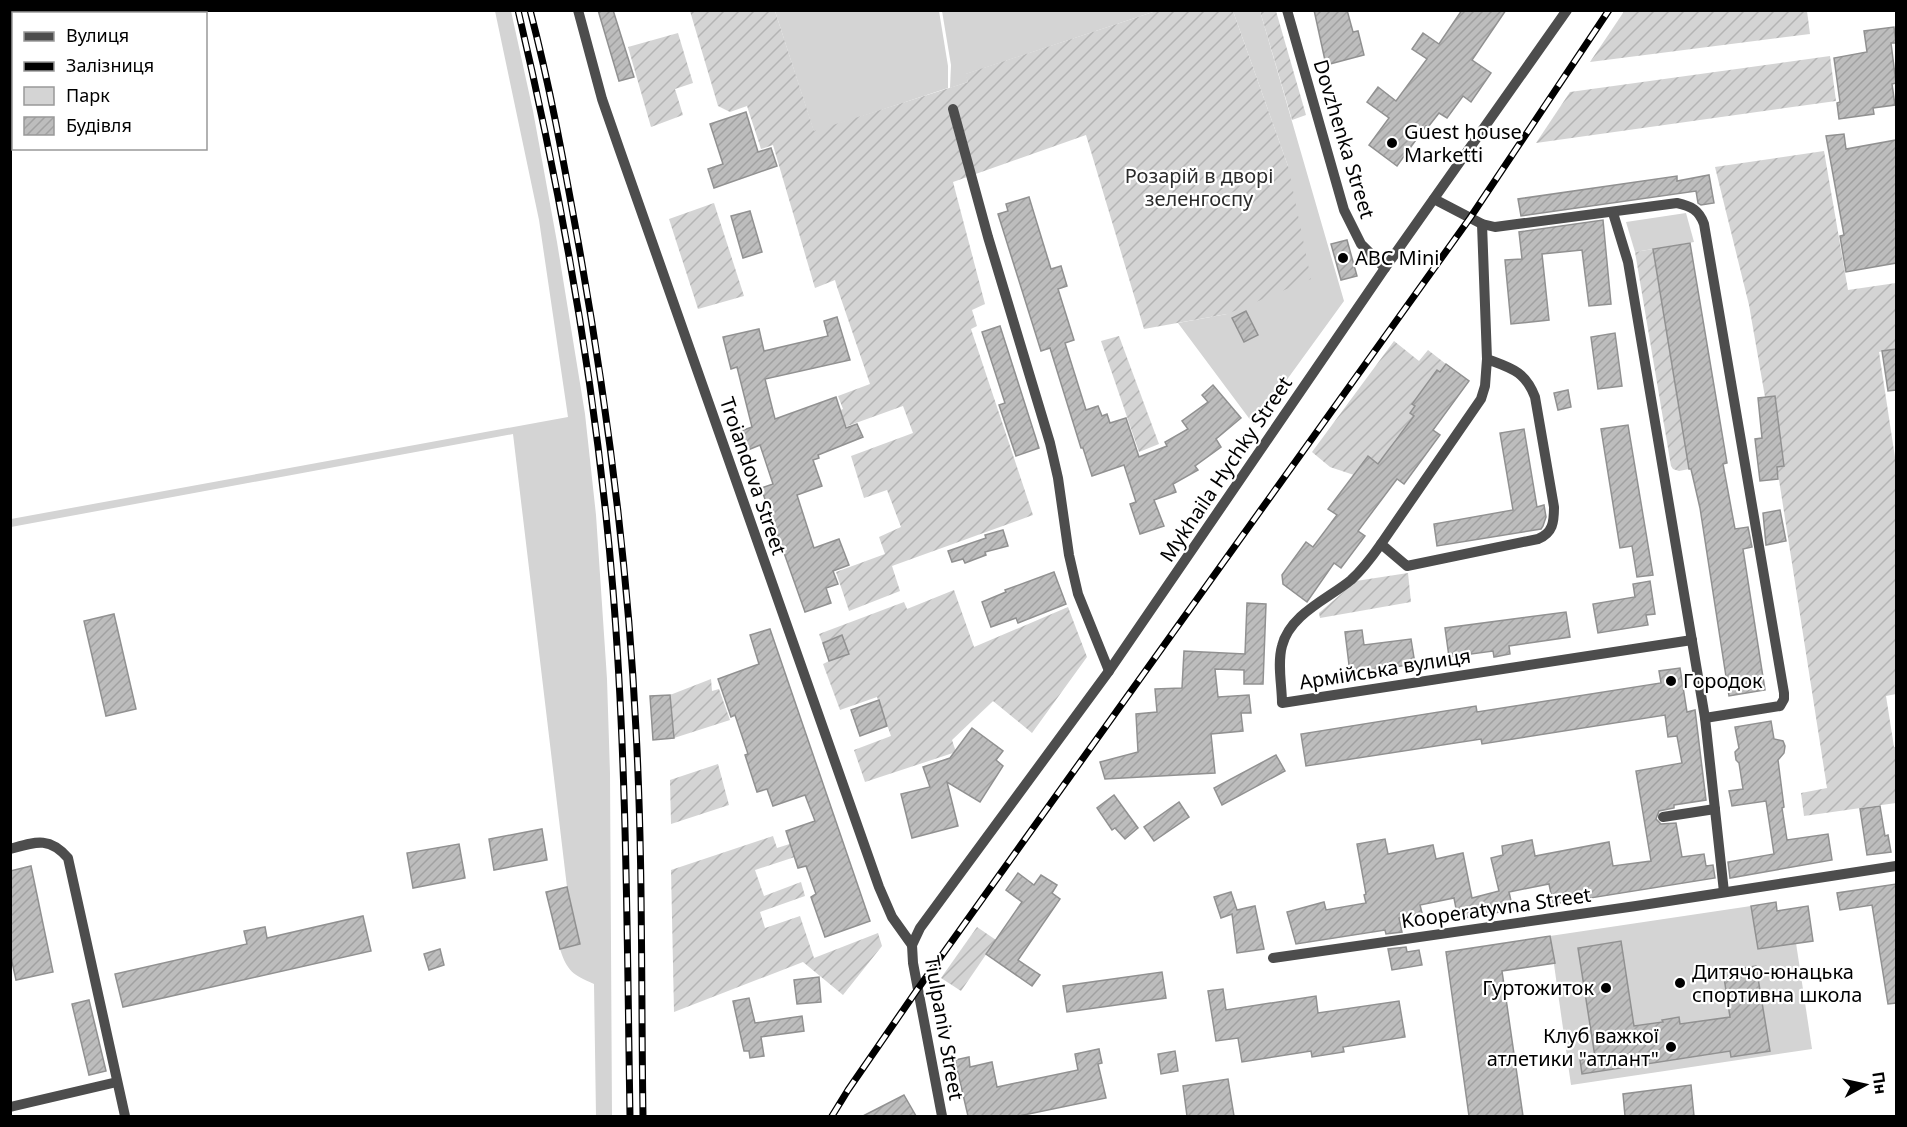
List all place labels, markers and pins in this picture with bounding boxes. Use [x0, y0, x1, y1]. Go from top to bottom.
place label: Guest house Marketti [1404, 118, 1522, 168]
marker: Guest house Marketti [1385, 136, 1399, 150]
place label: ABC Mini [1355, 244, 1439, 271]
marker: ABC Mini [1336, 251, 1350, 265]
place label: Городок [1683, 667, 1763, 694]
marker: Городок [1664, 674, 1678, 688]
place label: Дитячо-юнацька спортивна школа [1692, 958, 1862, 1008]
place label: Гуртожиток [1482, 974, 1594, 1001]
marker: Дитячо-юнацька спортивна школа [1673, 976, 1687, 990]
marker: Гуртожиток [1599, 981, 1613, 995]
place label: Клуб важкої атлетики "атлант" [1487, 1022, 1659, 1072]
marker: Клуб важкої атлетики "атлант" [1664, 1040, 1678, 1054]

